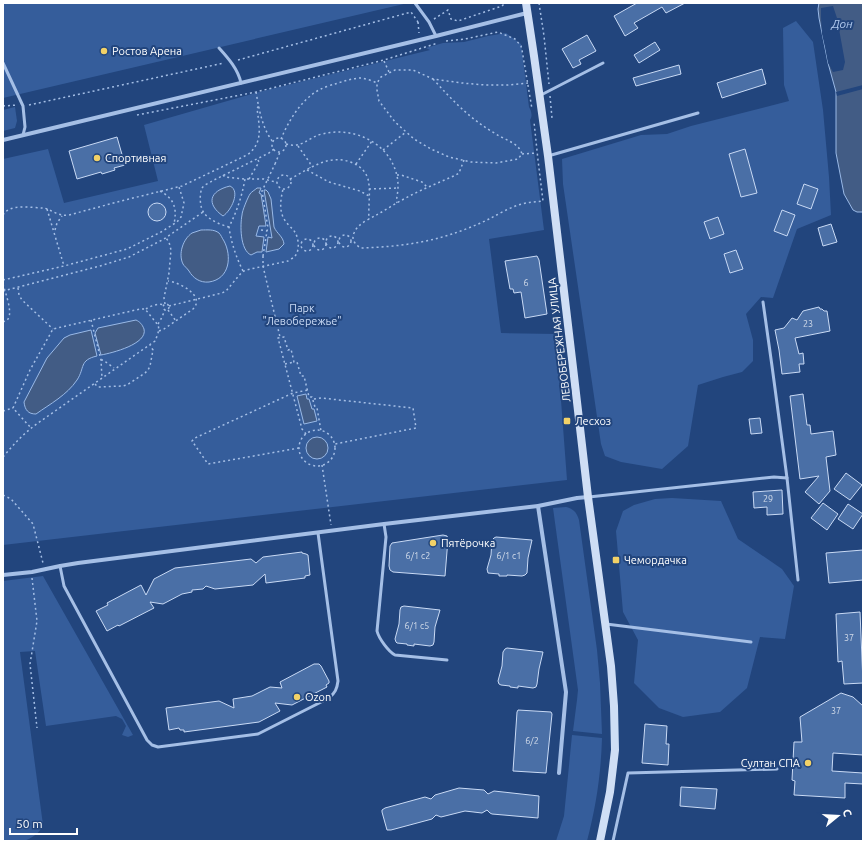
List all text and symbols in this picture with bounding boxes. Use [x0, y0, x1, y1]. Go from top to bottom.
water label: Дон [829, 17, 853, 30]
place label: Ростов Арена [112, 45, 182, 57]
marker: Ростов Арена [99, 46, 109, 56]
place label: Спортивная [105, 152, 166, 164]
marker: Спортивная [92, 153, 102, 163]
street label: ЛЕВОБЕРЕЖНАЯ УЛИЦА [545, 276, 573, 403]
house number: 6 [523, 278, 529, 288]
park label: Парк "Левобережье" [262, 302, 342, 327]
house number: 23 [803, 319, 813, 329]
place label: Лесхоз [575, 415, 611, 427]
marker: Лесхоз [562, 416, 572, 426]
house number: 29 [763, 494, 773, 504]
place label: Пятёрочка [441, 537, 495, 549]
marker: Пятёрочка [428, 538, 438, 548]
house number: 6/1 с2 [406, 551, 430, 561]
house number: 6/1 с1 [497, 551, 521, 561]
place label: Чемордачка [624, 554, 687, 566]
marker: Чемордачка [611, 555, 621, 565]
house number: 6/1 с5 [405, 621, 429, 631]
house number: 37 [844, 633, 854, 643]
place label: Ozon [305, 691, 331, 703]
marker: Ozon [292, 692, 302, 702]
house number: 37 [831, 706, 841, 716]
house number: 6/2 [525, 736, 539, 746]
place label: Султан СПА [741, 757, 801, 769]
marker: Султан СПА [803, 758, 813, 768]
north arrow [818, 796, 858, 836]
text: С [841, 808, 854, 818]
scale bar [10, 810, 77, 836]
text: 50 m [16, 817, 43, 830]

